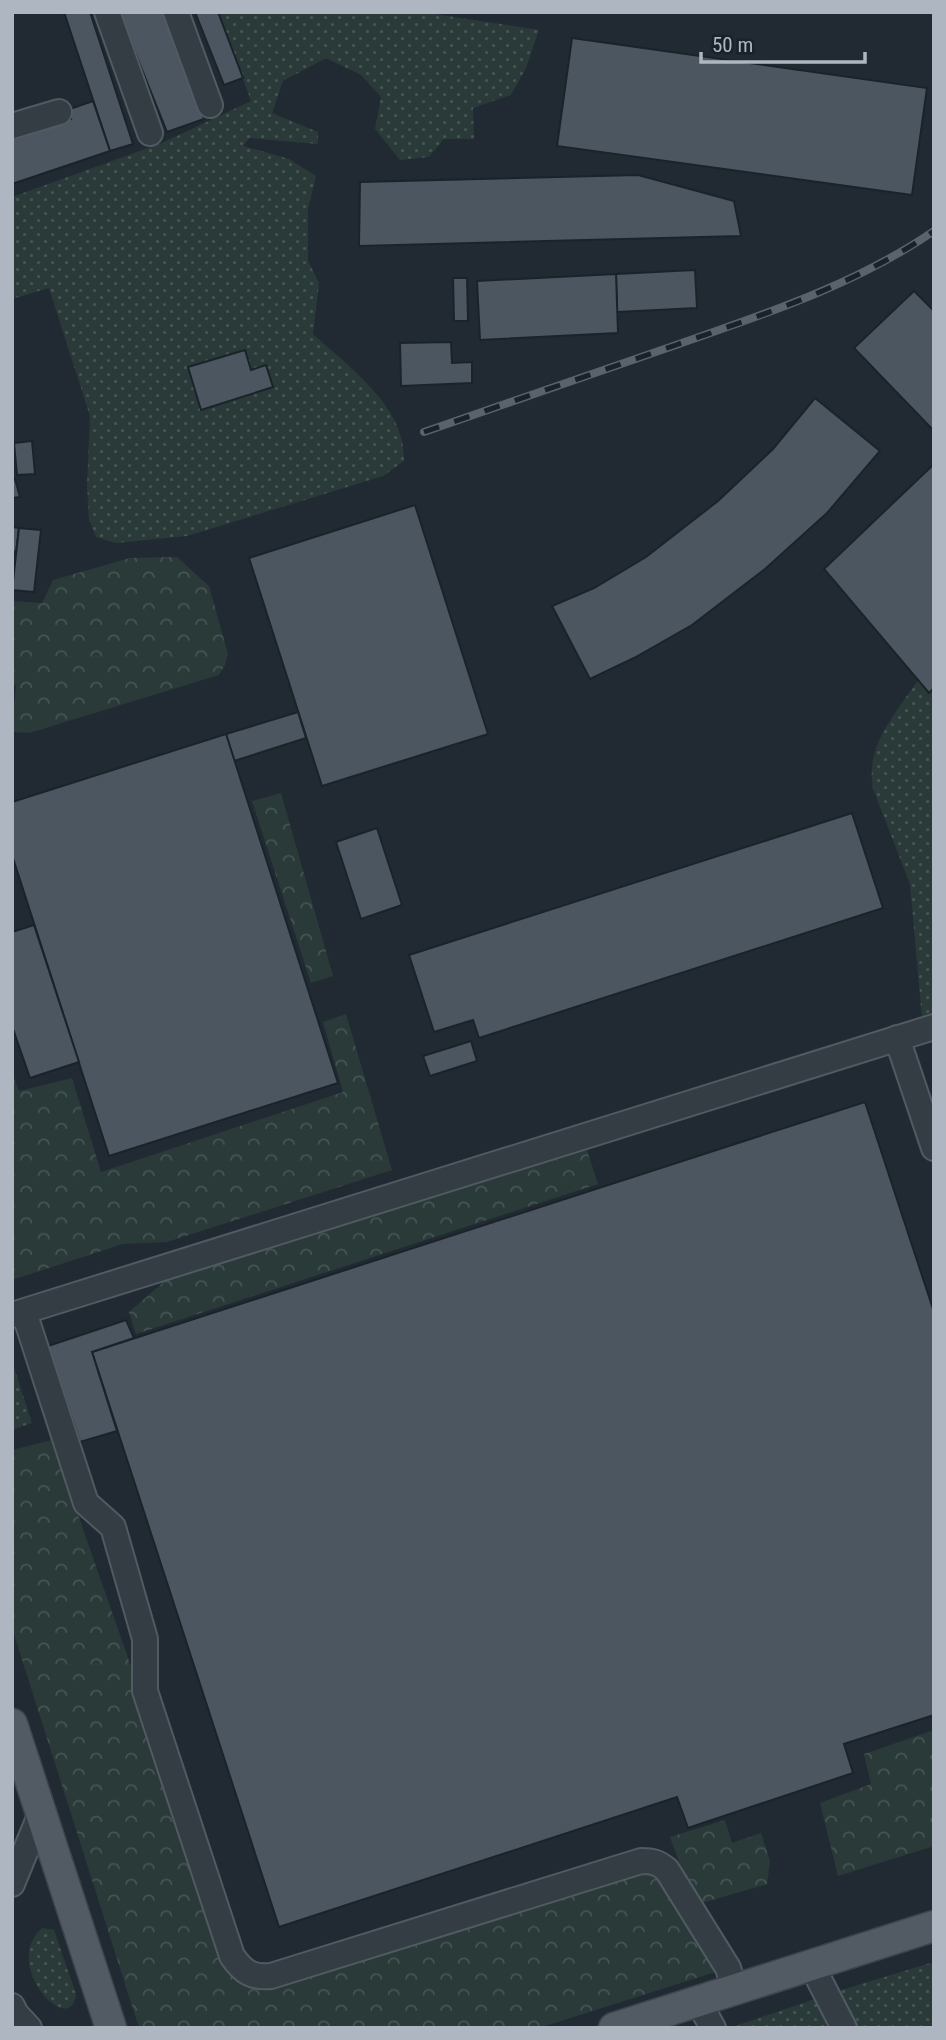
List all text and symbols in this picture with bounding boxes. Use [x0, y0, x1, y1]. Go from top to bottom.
scale bar [701, 21, 866, 65]
text: 50 m [712, 33, 753, 57]

